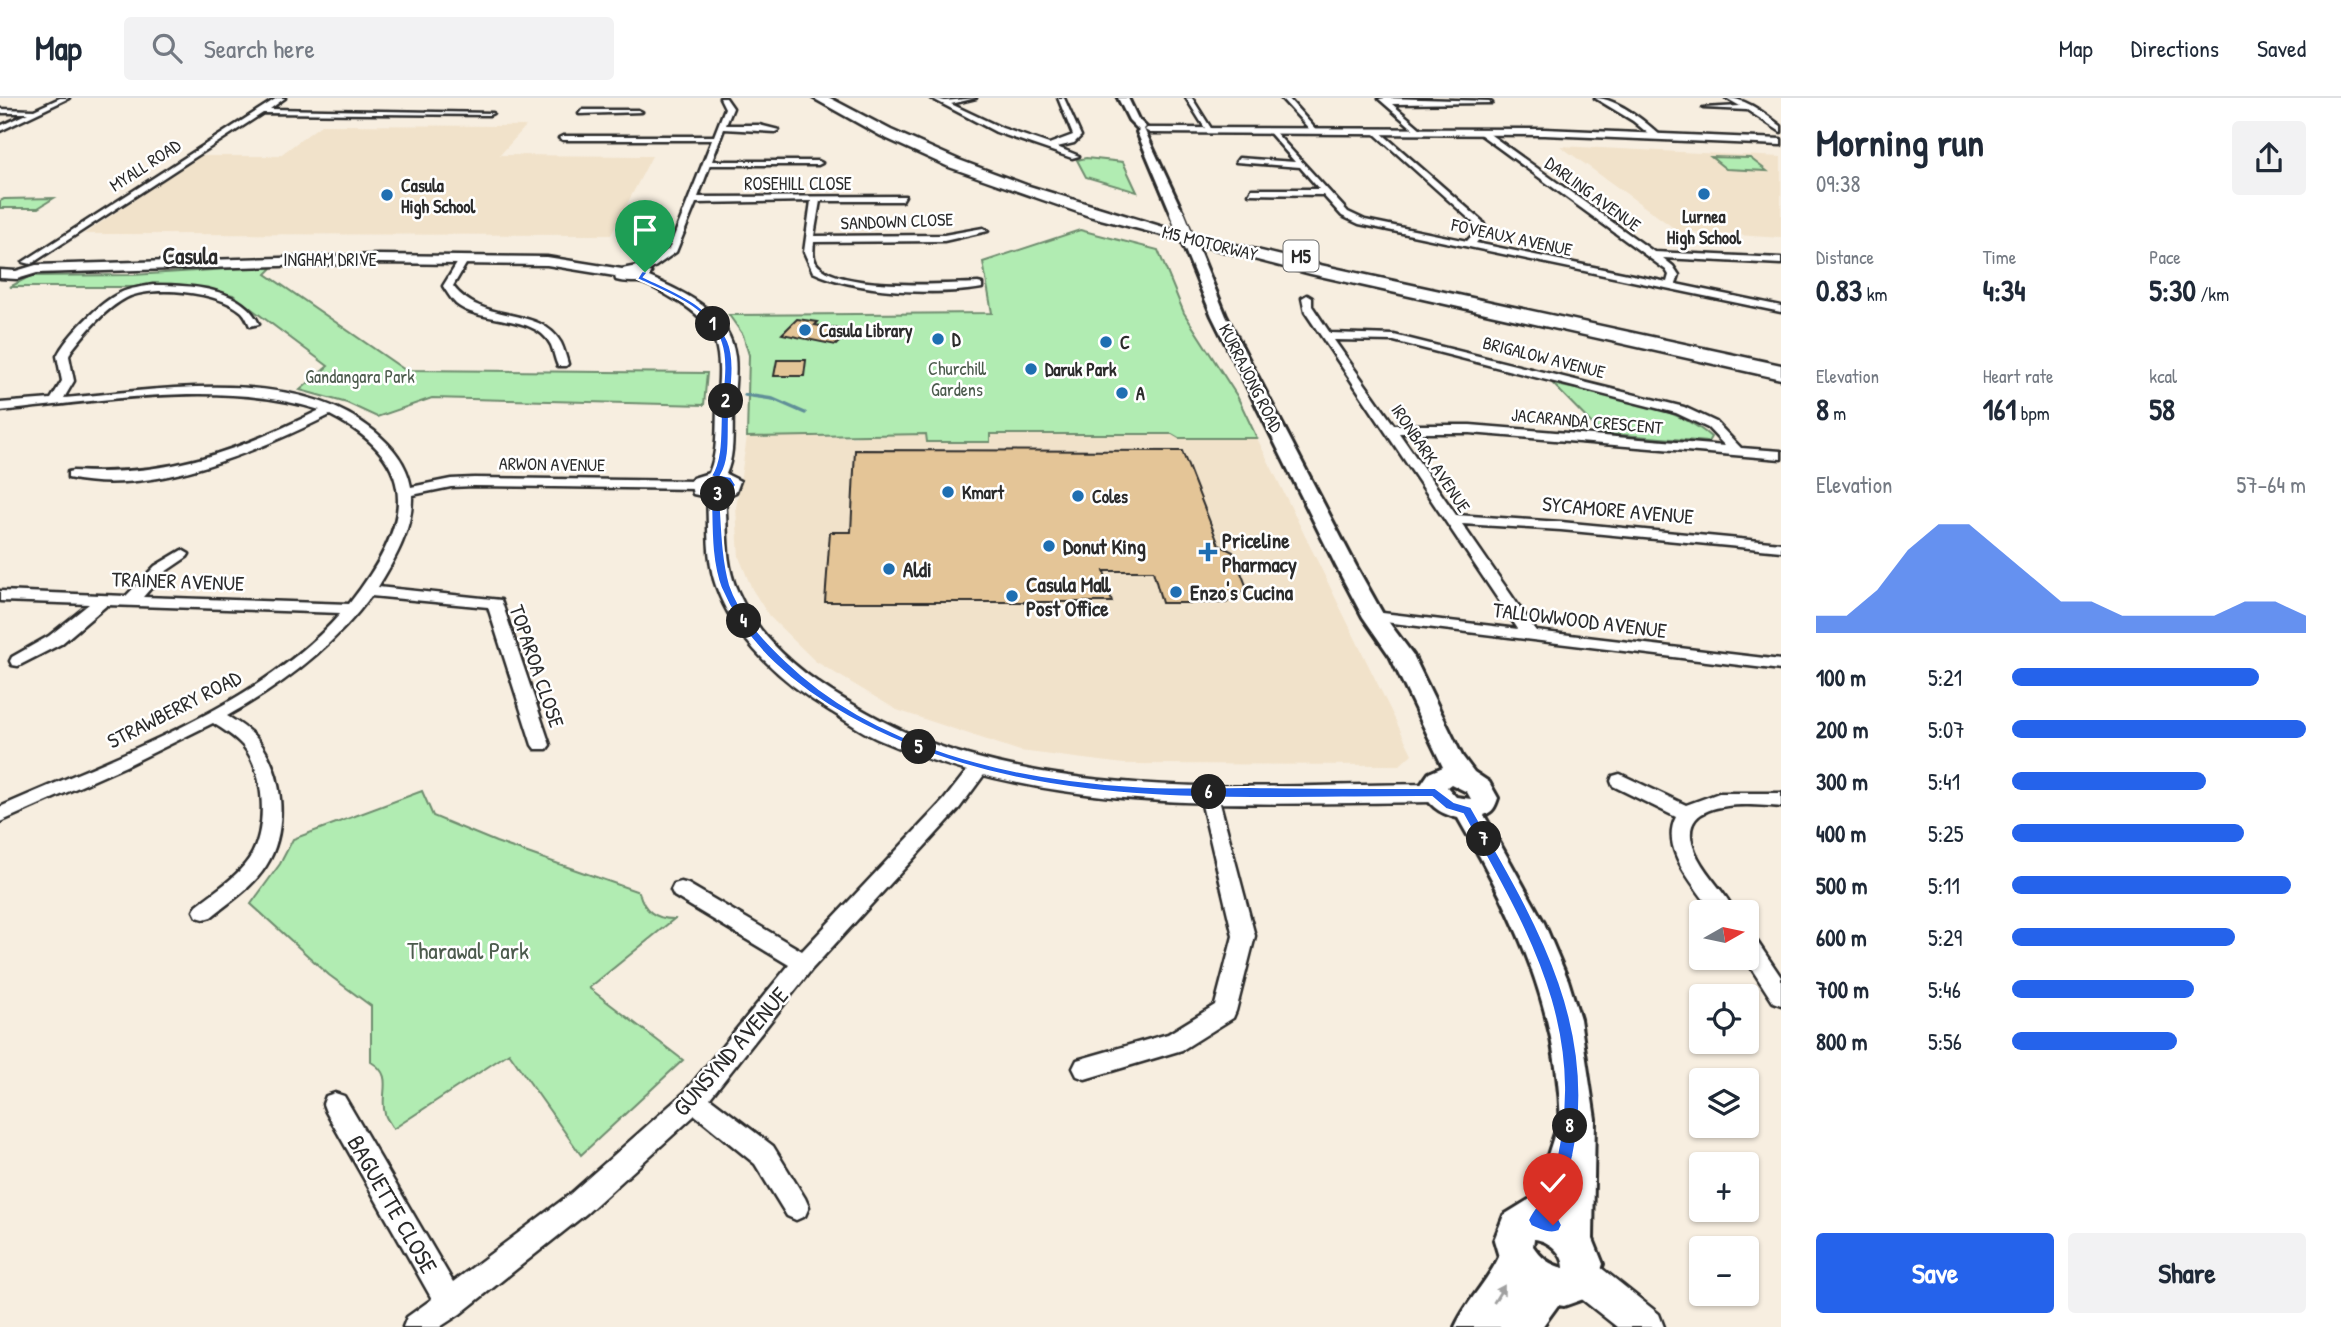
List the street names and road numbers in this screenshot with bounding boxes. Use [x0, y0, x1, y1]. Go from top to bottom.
street label: MYALL ROAD [104, 132, 186, 197]
street label: DARLING AVENUE [1540, 151, 1646, 237]
street label: ROSEHILL CLOSE [744, 171, 852, 196]
street label: SANDOWN CLOSE [840, 207, 954, 235]
street label: FOVEAUX AVENUE [1448, 212, 1575, 262]
street label: M5 MOTORWAY [1160, 219, 1260, 267]
road number: M5 [1284, 240, 1318, 272]
street label: INGHAM DRIVE [283, 247, 377, 272]
street label: KURRAJONG ROAD [1213, 319, 1289, 437]
street label: BRIGALOW AVENUE [1480, 330, 1608, 384]
street label: IRONBARK AVENUE [1385, 399, 1477, 517]
street label: JACARANDA CRESCENT [1510, 402, 1664, 440]
street label: ARWON AVENUE [499, 451, 605, 477]
street label: SYCAMORE AVENUE [1541, 489, 1695, 531]
street label: TRAINER AVENUE [111, 564, 245, 598]
street label: TALLOWWOOD AVENUE [1492, 595, 1668, 645]
street label: TOPAROA CLOSE [502, 601, 572, 731]
street label: STRAWBERRY ROAD [102, 663, 246, 755]
street label: GUNSYND AVENUE [665, 979, 795, 1122]
street label: BAGUETTE CLOSE [340, 1129, 446, 1279]

